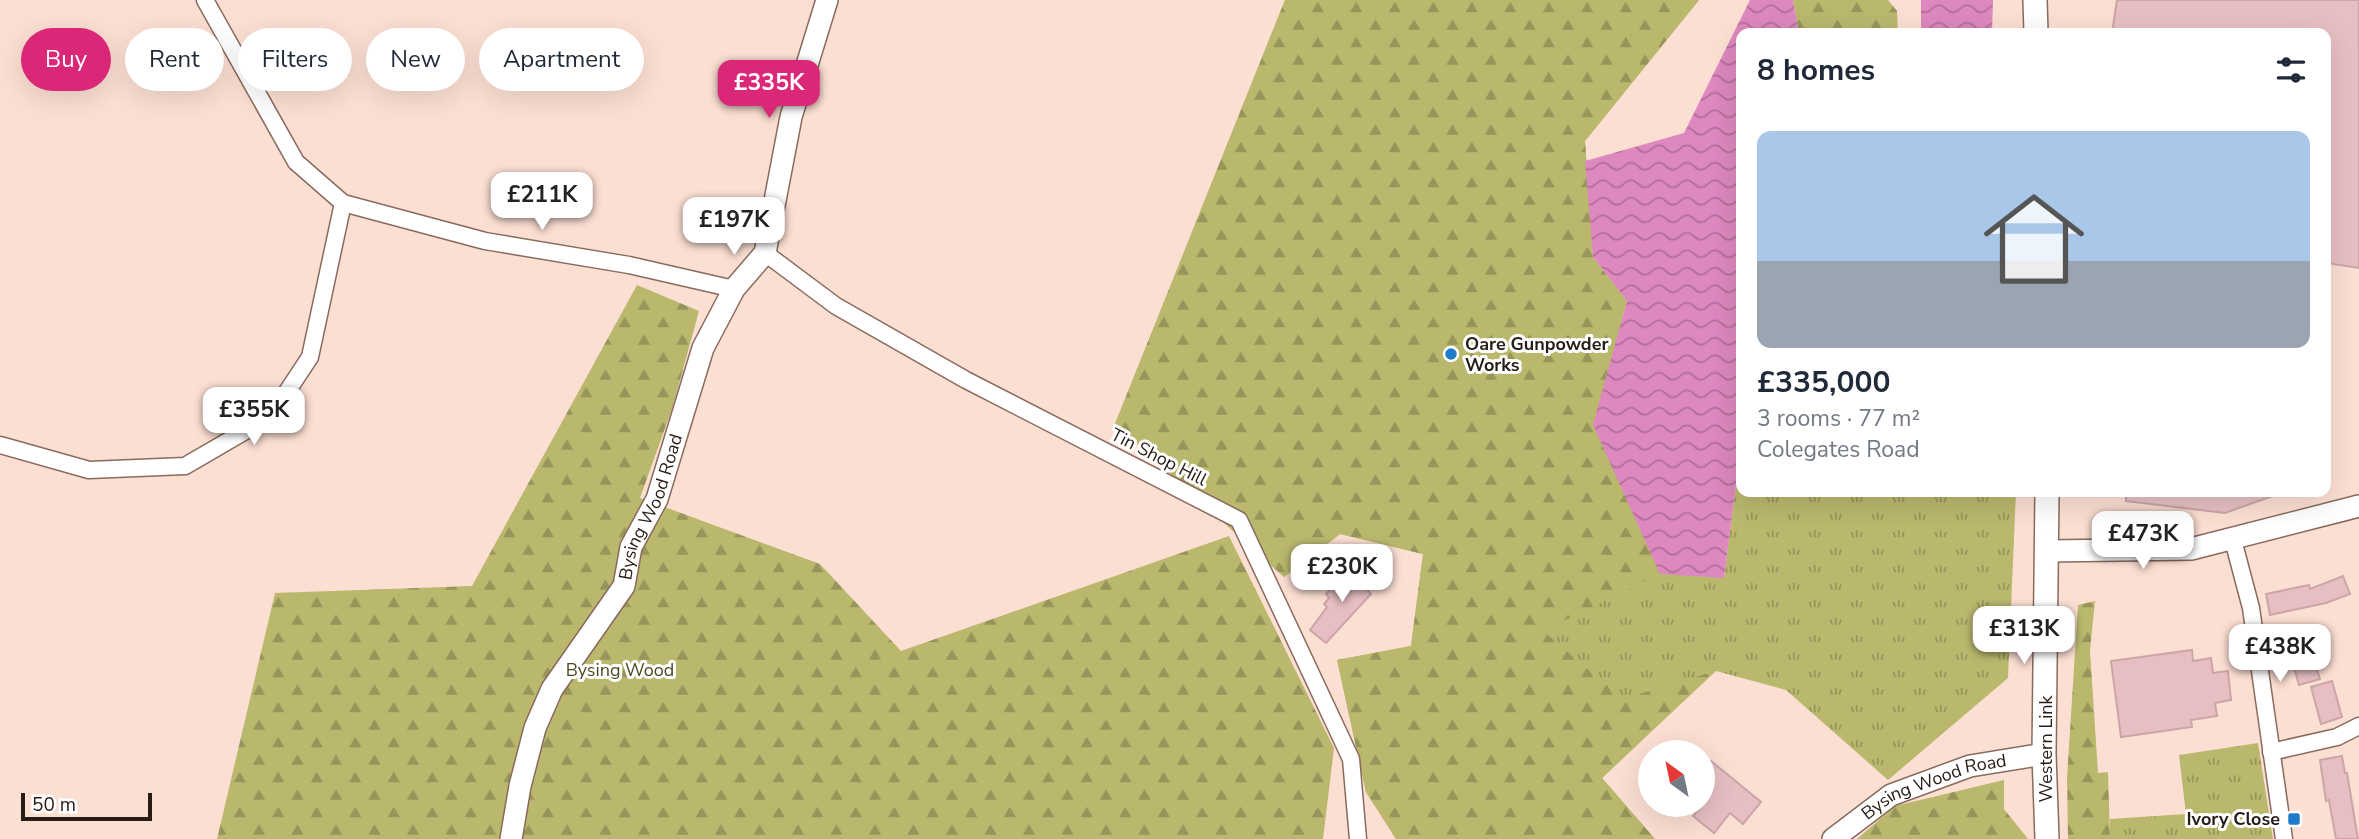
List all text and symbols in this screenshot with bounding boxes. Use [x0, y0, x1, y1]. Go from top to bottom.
chip: Buy [21, 28, 111, 91]
chip: Rent [125, 28, 224, 91]
chip: Filters [238, 28, 352, 91]
chip: New [366, 28, 465, 91]
chip: Apartment [479, 28, 644, 91]
text: 8 homes [1757, 50, 1875, 91]
icon: filters [2272, 51, 2310, 89]
pin: £335K [720, 60, 818, 120]
text: £335K [734, 67, 804, 98]
pin: £211K [493, 173, 591, 232]
icon: home [1971, 176, 2097, 302]
text: £211K [507, 179, 577, 210]
pin: £197K [685, 198, 783, 257]
text: £197K [699, 204, 769, 235]
place label: Oare Gunpowder Works [1465, 332, 1608, 377]
marker: Oare Gunpowder Works [1443, 346, 1459, 362]
text: £335,000 [1757, 362, 1890, 403]
pin: £355K [205, 388, 303, 447]
text: £355K [219, 394, 289, 425]
text: 3 rooms · 77 m² [1757, 403, 1920, 434]
street label: Tin Shop Hill [1107, 423, 1212, 492]
street label: Bysing Wood Road [613, 431, 688, 582]
text: Colegates Road [1757, 434, 1920, 465]
pin: £473K [2094, 512, 2192, 571]
text: £473K [2108, 518, 2178, 549]
pin: £230K [1293, 544, 1391, 604]
text: £230K [1307, 551, 1377, 582]
pin: £313K [1975, 606, 2073, 666]
text: £313K [1989, 613, 2059, 644]
pin: £438K [2231, 624, 2329, 684]
text: £438K [2245, 631, 2315, 662]
park label: Bysing Wood [566, 658, 674, 682]
street label: Western Link [2034, 694, 2058, 803]
north arrow [1638, 740, 1715, 817]
map controls [1638, 740, 1715, 817]
street label: Bysing Wood Road [1856, 748, 2008, 825]
scale bar [21, 790, 152, 822]
text: 50 m [32, 792, 76, 818]
place label: Ivory Close [2187, 807, 2280, 831]
marker: Ivory Close [2286, 811, 2302, 827]

